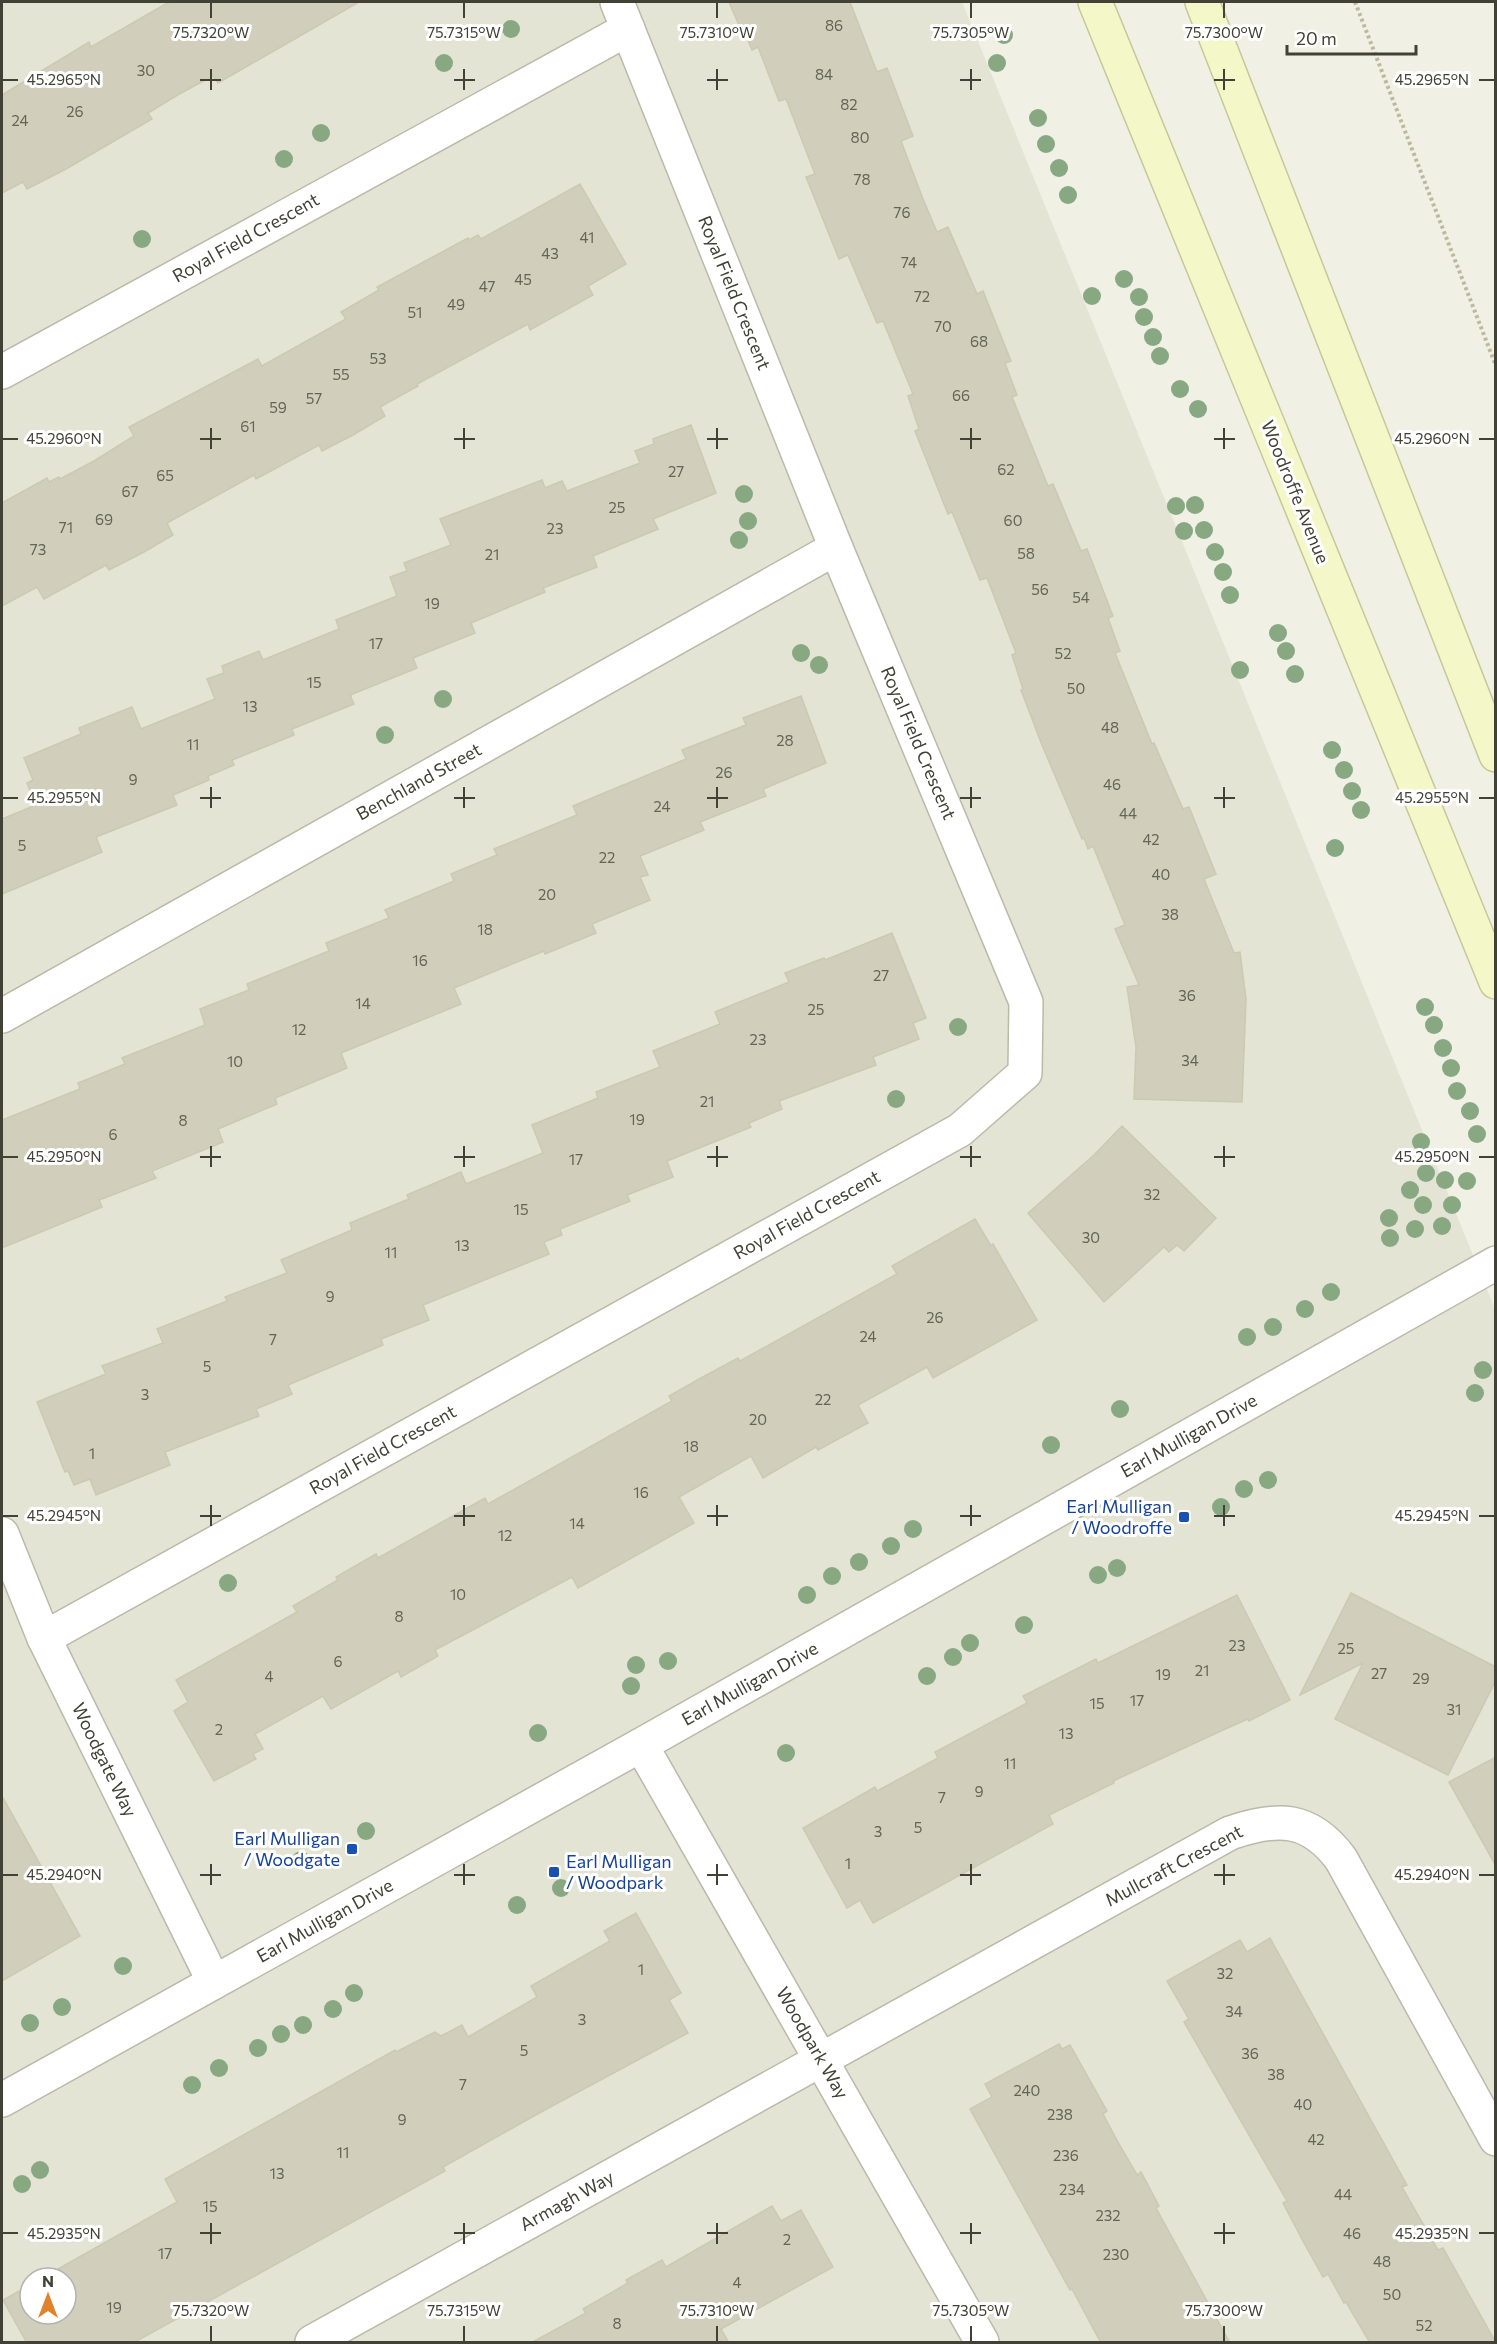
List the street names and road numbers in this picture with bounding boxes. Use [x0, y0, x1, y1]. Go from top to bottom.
street label: Royal Field Crescent [168, 188, 323, 287]
street label: Royal Field Crescent [694, 212, 776, 373]
street label: Woodroffe Avenue [1257, 417, 1335, 567]
street label: Royal Field Crescent [877, 663, 961, 823]
street label: Benchland Street [352, 738, 485, 825]
street label: Royal Field Crescent [729, 1165, 884, 1264]
street label: Earl Mulligan Drive [1116, 1389, 1261, 1482]
street label: Royal Field Crescent [305, 1400, 460, 1499]
street label: Earl Mulligan Drive [677, 1637, 822, 1730]
street label: Woodgate Way [68, 1699, 142, 1820]
street label: Mullcraft Crescent [1101, 1820, 1246, 1911]
street label: Earl Mulligan Drive [252, 1874, 397, 1967]
street label: Woodpark Way [772, 1983, 854, 2102]
street label: Armagh Way [516, 2165, 617, 2235]

